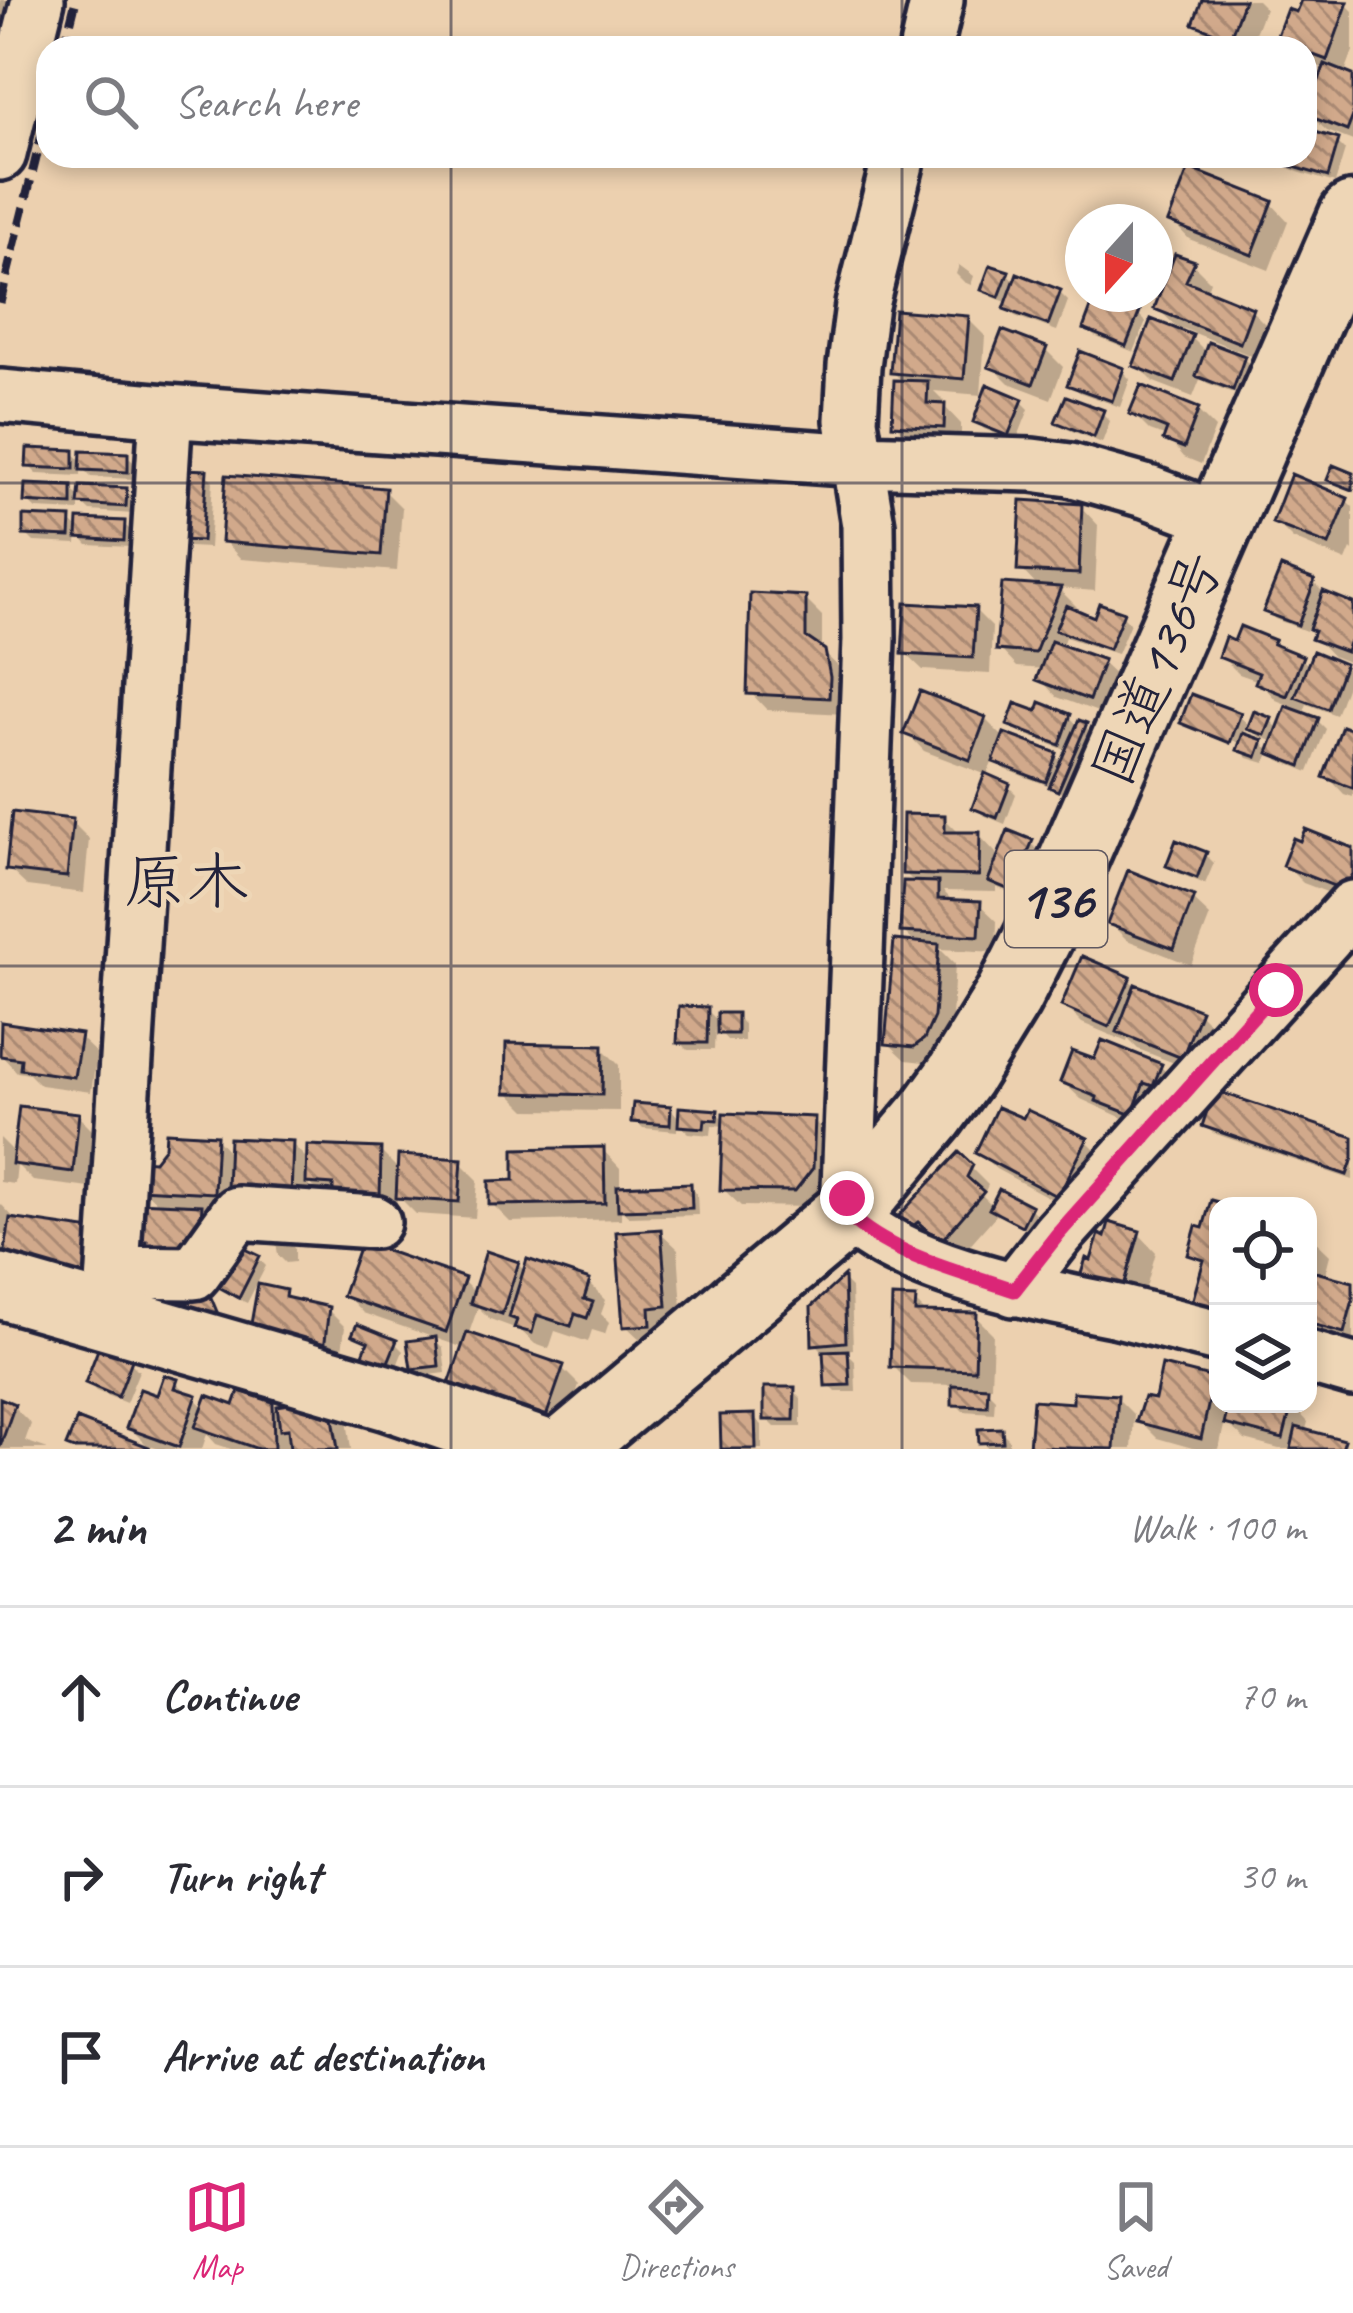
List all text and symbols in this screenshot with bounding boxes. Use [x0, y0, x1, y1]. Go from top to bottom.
search box [36, 36, 1317, 168]
icon: search [78, 69, 144, 135]
text: Search here [174, 74, 357, 131]
north arrow [1065, 204, 1173, 312]
street label: 国道136号 [1075, 540, 1239, 797]
district label: 原木 [123, 843, 249, 922]
road number: 136 [1005, 851, 1107, 947]
route start [1249, 963, 1303, 1017]
route end [820, 1171, 874, 1225]
map controls [1209, 1197, 1317, 1413]
button: locate [1209, 1197, 1317, 1305]
button: layers [1209, 1305, 1317, 1413]
text: 2 min [48, 1495, 146, 1559]
text: Walk · 100 m [1129, 1503, 1305, 1552]
icon: ahead [48, 1664, 114, 1730]
text: Continue [162, 1668, 296, 1725]
text: 70 m [1239, 1672, 1305, 1721]
icon: right [48, 1844, 114, 1910]
text: Turn right [162, 1848, 320, 1905]
text: 30 m [1239, 1852, 1305, 1901]
icon: arrive [48, 2024, 114, 2090]
text: Arrive at destination [162, 2028, 484, 2085]
tab: Map [184, 2174, 250, 2288]
tab: Directions [619, 2174, 734, 2288]
tab: Saved [1103, 2174, 1169, 2288]

